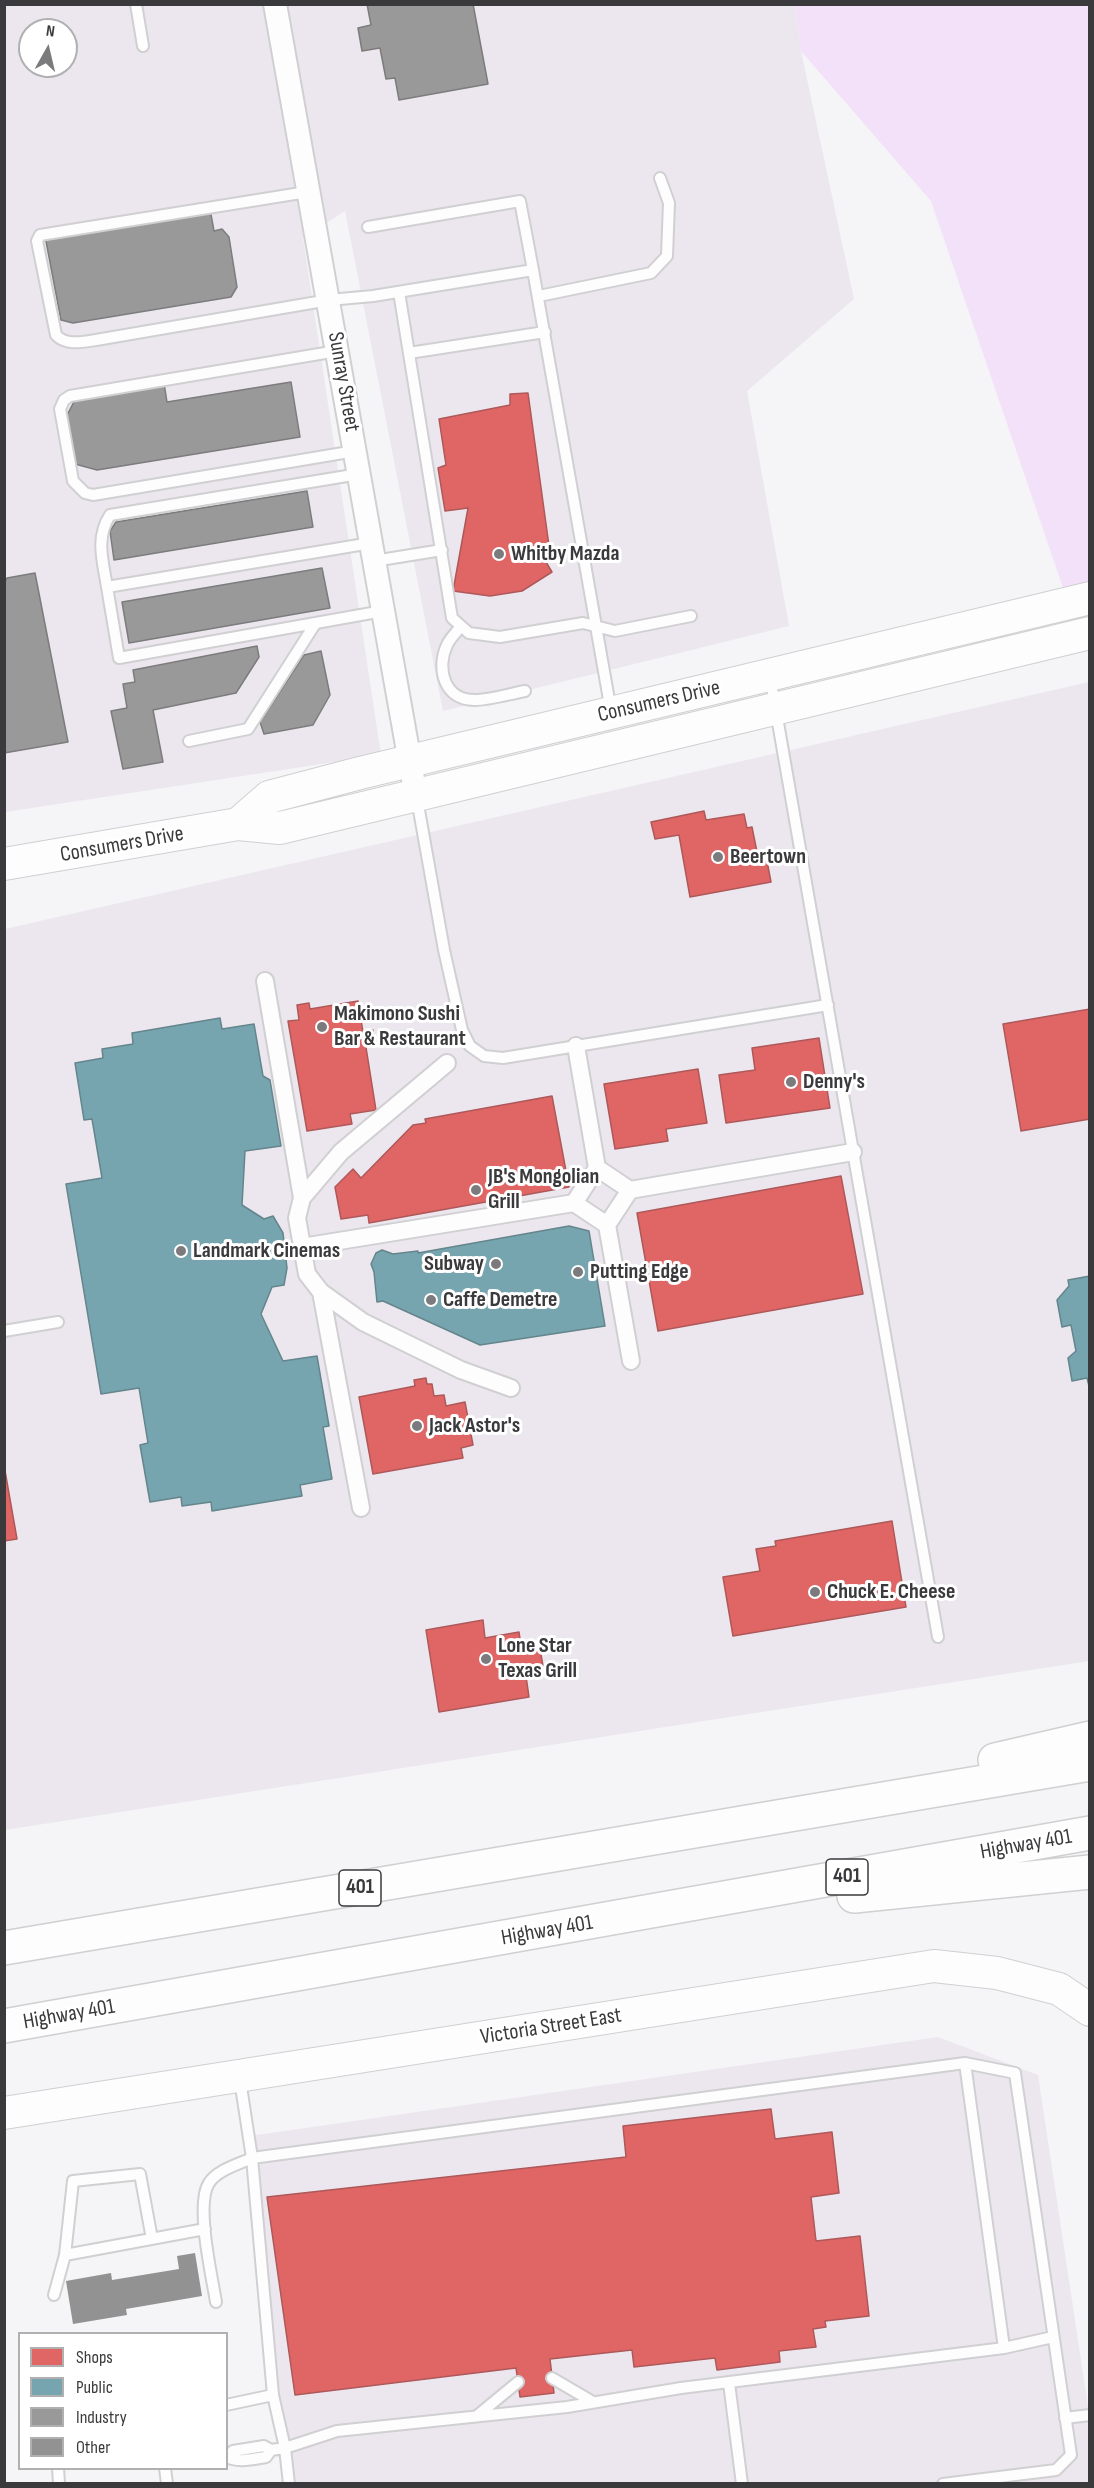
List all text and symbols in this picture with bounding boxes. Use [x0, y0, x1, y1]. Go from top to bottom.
north arrow [18, 18, 78, 78]
text: N [45, 22, 56, 42]
street label: Sunray Street [321, 330, 365, 434]
place label: Whitby Mazda [511, 541, 619, 567]
marker: Whitby Mazda [492, 547, 506, 561]
street label: Consumers Drive [595, 675, 723, 729]
street label: Consumers Drive [58, 821, 186, 869]
place label: Beertown [730, 844, 806, 870]
marker: Beertown [711, 850, 725, 864]
place label: Makimono Sushi Bar & Restaurant [334, 1001, 466, 1052]
marker: Makimono Sushi Bar & Restaurant [315, 1020, 329, 1034]
place label: Denny's [803, 1069, 865, 1095]
marker: Denny's [784, 1075, 798, 1089]
place label: JB's Mongolian Grill [488, 1164, 599, 1216]
marker: JB's Mongolian Grill [469, 1183, 483, 1197]
place label: Landmark Cinemas [193, 1238, 340, 1264]
marker: Landmark Cinemas [174, 1244, 188, 1258]
place label: Subway [424, 1251, 484, 1277]
marker: Subway [489, 1257, 503, 1271]
place label: Putting Edge [590, 1259, 689, 1285]
marker: Putting Edge [571, 1265, 585, 1279]
place label: Caffe Demetre [443, 1287, 557, 1313]
marker: Caffe Demetre [424, 1293, 438, 1307]
place label: Jack Astor's [429, 1413, 520, 1439]
marker: Jack Astor's [410, 1419, 424, 1433]
place label: Chuck E. Cheese [827, 1579, 955, 1605]
marker: Chuck E. Cheese [808, 1585, 822, 1599]
place label: Lone Star Texas Grill [498, 1633, 577, 1684]
marker: Lone Star Texas Grill [479, 1652, 493, 1666]
street label: Highway 401 [978, 1824, 1074, 1866]
road number: 401 [826, 1859, 868, 1895]
road number: 401 [339, 1870, 381, 1906]
street label: Highway 401 [499, 1910, 595, 1952]
street label: Highway 401 [21, 1994, 117, 2036]
street label: Victoria Street East [479, 2003, 623, 2051]
legend [18, 2332, 228, 2470]
text: Shops [76, 2347, 113, 2368]
text: Public [76, 2377, 113, 2398]
text: Industry [76, 2407, 127, 2428]
text: Other [76, 2437, 110, 2458]

